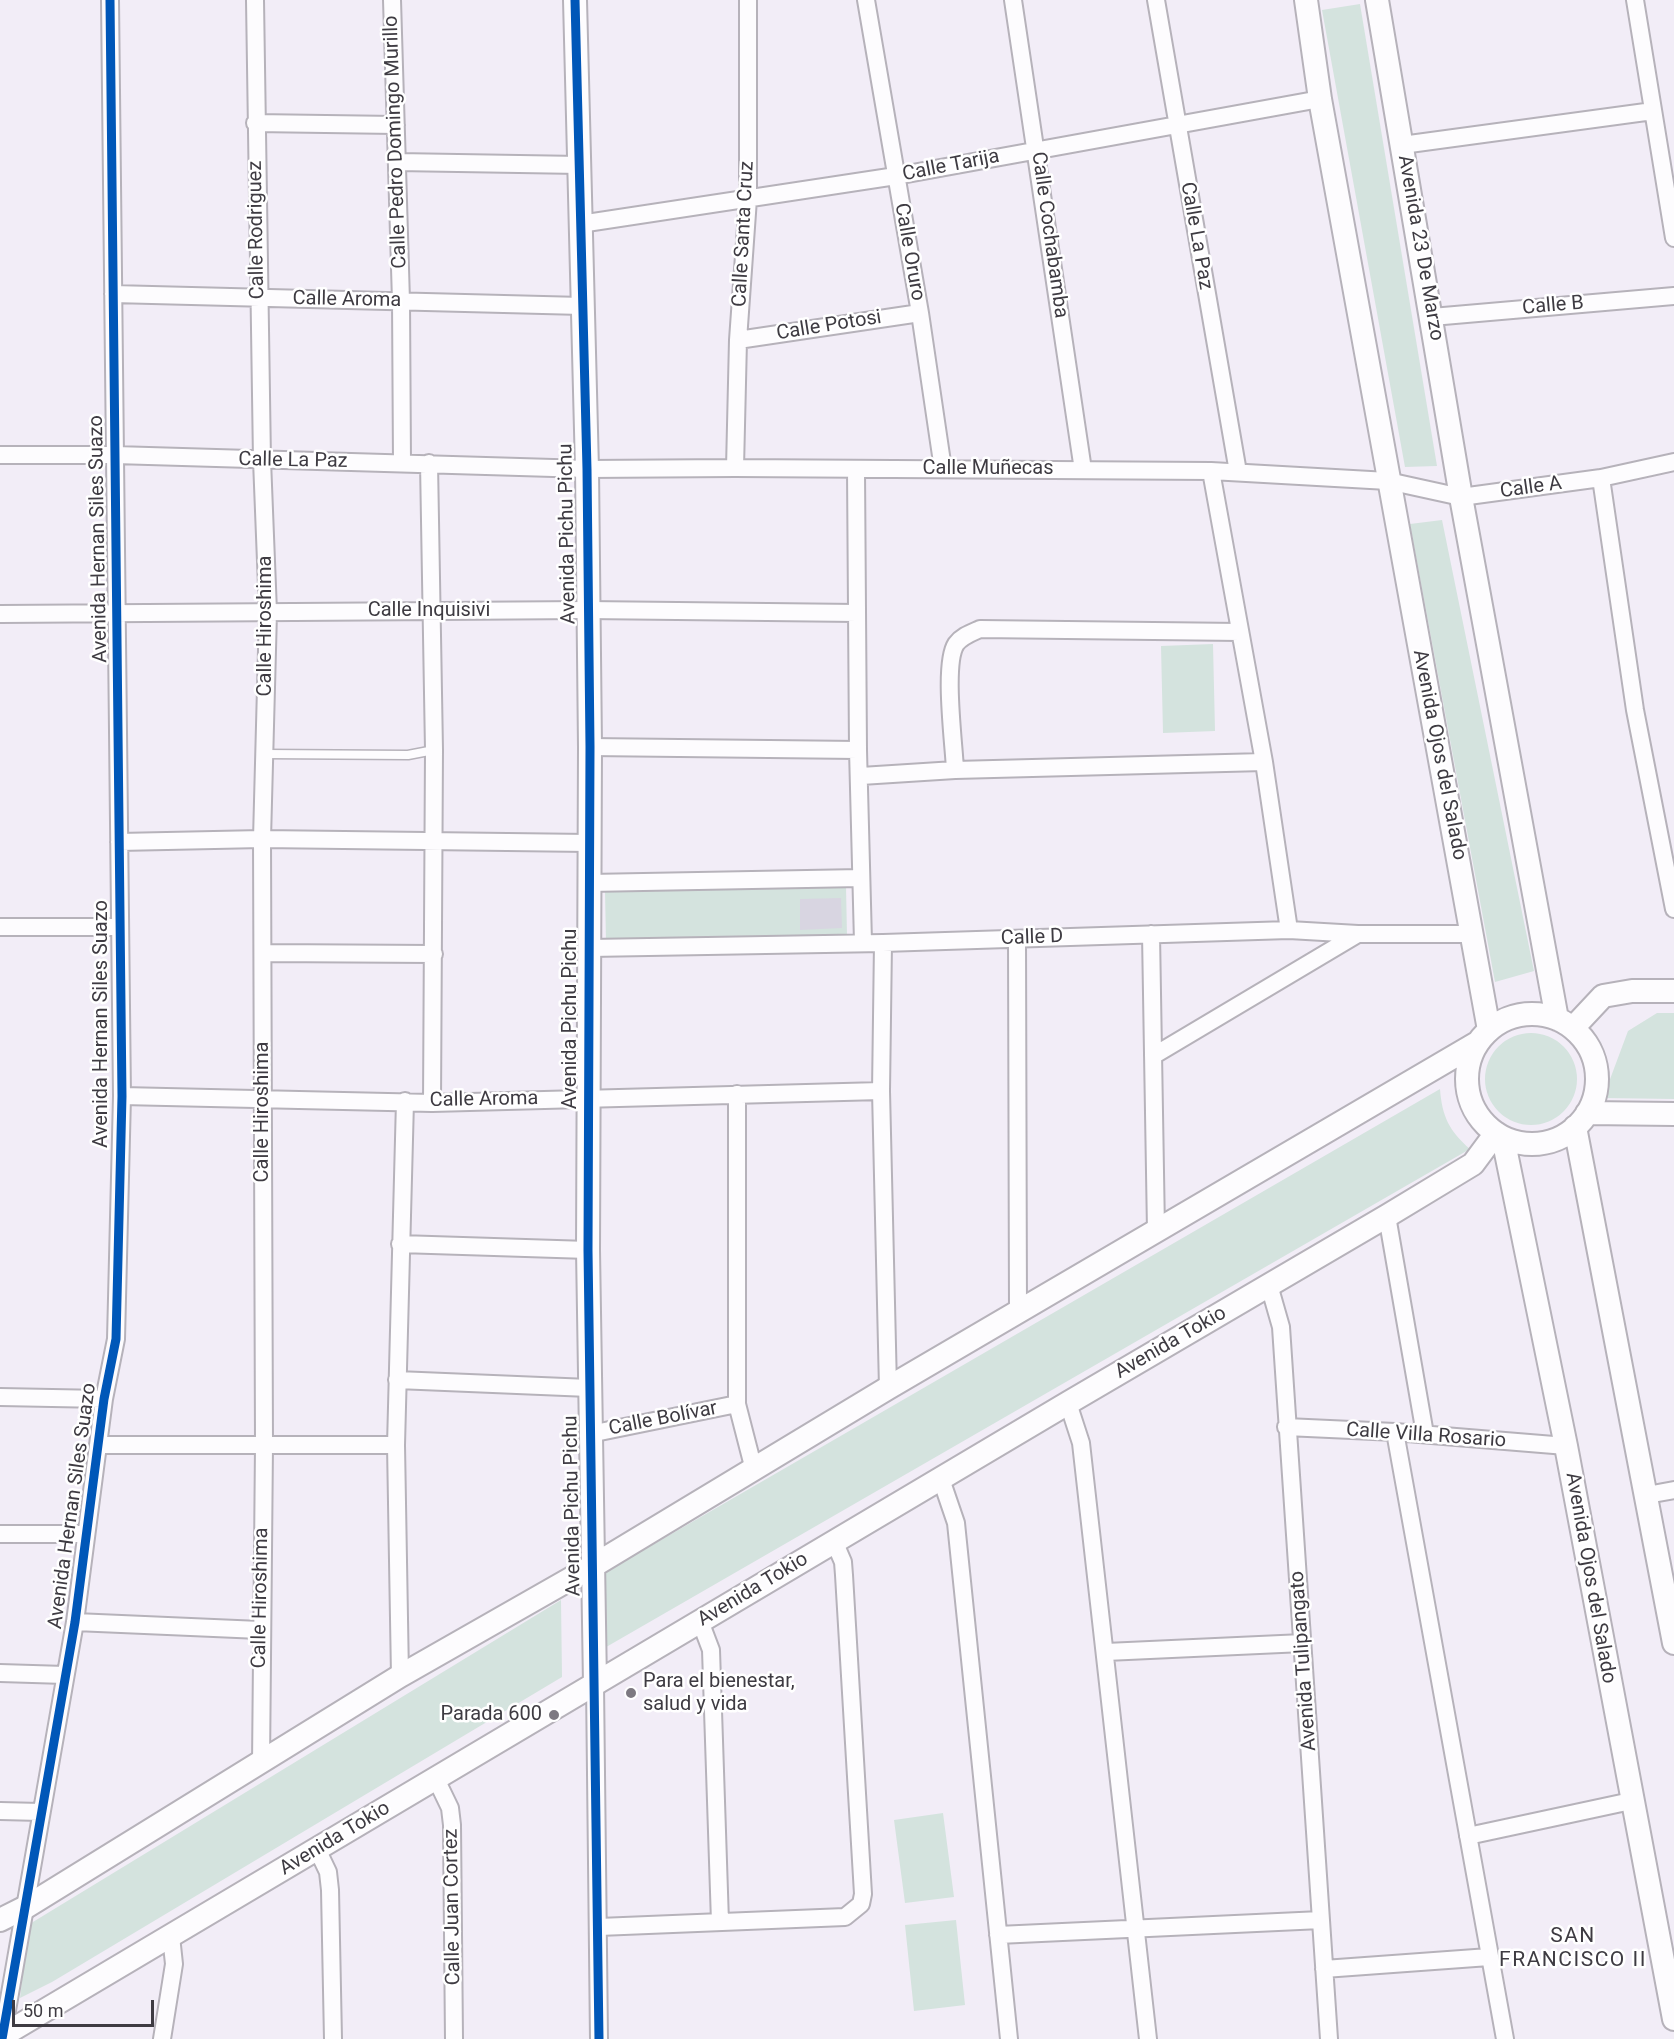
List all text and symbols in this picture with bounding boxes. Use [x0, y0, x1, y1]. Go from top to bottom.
street label: Calle Pedro Domingo Murillo [380, 15, 412, 269]
street label: Calle Tarija [901, 145, 1001, 187]
street label: Calle Cochabamba [1025, 150, 1073, 320]
street label: Avenida 23 De Marzo [1392, 153, 1448, 343]
street label: Calle Rodriguez [244, 160, 270, 300]
street label: Calle Santa Cruz [728, 160, 760, 308]
street label: Calle La Paz [1175, 180, 1217, 292]
street label: Calle Oruro [889, 201, 929, 303]
street label: Calle Aroma [292, 287, 402, 313]
street label: Calle B [1521, 291, 1585, 321]
street label: Calle Potosi [775, 306, 883, 346]
street label: Avenida Hernan Siles Suazo [85, 415, 113, 663]
street label: Avenida Pichu Pichu [554, 443, 582, 625]
street label: Calle La Paz [238, 448, 348, 474]
street label: Calle Muñecas [923, 457, 1053, 481]
street label: Calle A [1499, 472, 1563, 504]
street label: Calle Hiroshima [254, 556, 278, 696]
street label: Calle Inquisivi [368, 599, 490, 623]
street label: Avenida Ojos del Salado [1407, 648, 1471, 862]
street label: Avenida Hernan Siles Suazo [90, 900, 114, 1148]
street label: Calle D [1000, 925, 1064, 951]
street label: Avenida Pichu Pichu [559, 929, 583, 1109]
street label: Calle Hiroshima [251, 1042, 275, 1182]
street label: Calle Aroma [429, 1087, 539, 1113]
street label: Avenida Tokio [1111, 1301, 1231, 1385]
street label: Avenida Hernan Siles Suazo [44, 1382, 102, 1630]
street label: Calle Bolívar [607, 1397, 719, 1441]
street label: Avenida Pichu Pichu [559, 1415, 587, 1597]
street label: Calle Villa Rosario [1345, 1418, 1507, 1454]
street label: Avenida Ojos del Salado [1560, 1471, 1620, 1685]
street label: Calle Hiroshima [248, 1527, 274, 1669]
street label: Avenida Tokio [693, 1548, 813, 1632]
street label: Avenida Tulipangato [1286, 1570, 1322, 1752]
place label: Para el bienestar, salud y vida [643, 1670, 795, 1717]
marker: Para el bienestar, salud y vida [624, 1686, 638, 1700]
place label: Parada 600 [441, 1703, 542, 1727]
marker: Parada 600 [547, 1708, 561, 1722]
street label: Avenida Tokio [275, 1797, 395, 1881]
street label: Calle Juan Cortez [440, 1828, 466, 1986]
district label: SAN FRANCISCO II [1499, 1924, 1647, 1974]
scale bar [15, 1988, 158, 2026]
text: 50 m [23, 2000, 63, 2021]

